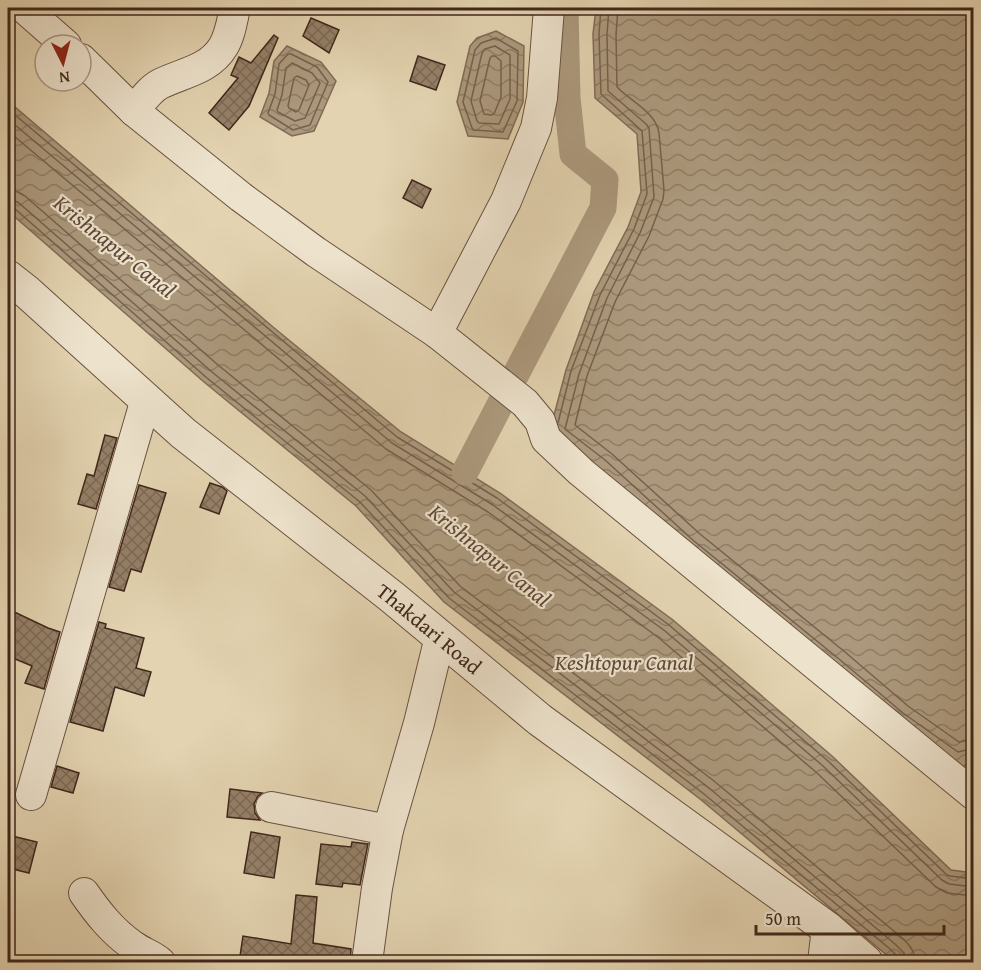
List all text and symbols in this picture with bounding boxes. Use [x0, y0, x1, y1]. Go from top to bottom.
north arrow [33, 33, 93, 93]
text: N [58, 65, 71, 90]
water label: Krishnapur Canal [46, 186, 183, 305]
water label: Krishnapur Canal [421, 495, 558, 614]
street label: Thakdari Road [370, 575, 489, 682]
water label: Keshtopur Canal [554, 646, 693, 678]
scale bar [756, 898, 944, 936]
text: 50 m [765, 905, 801, 932]

